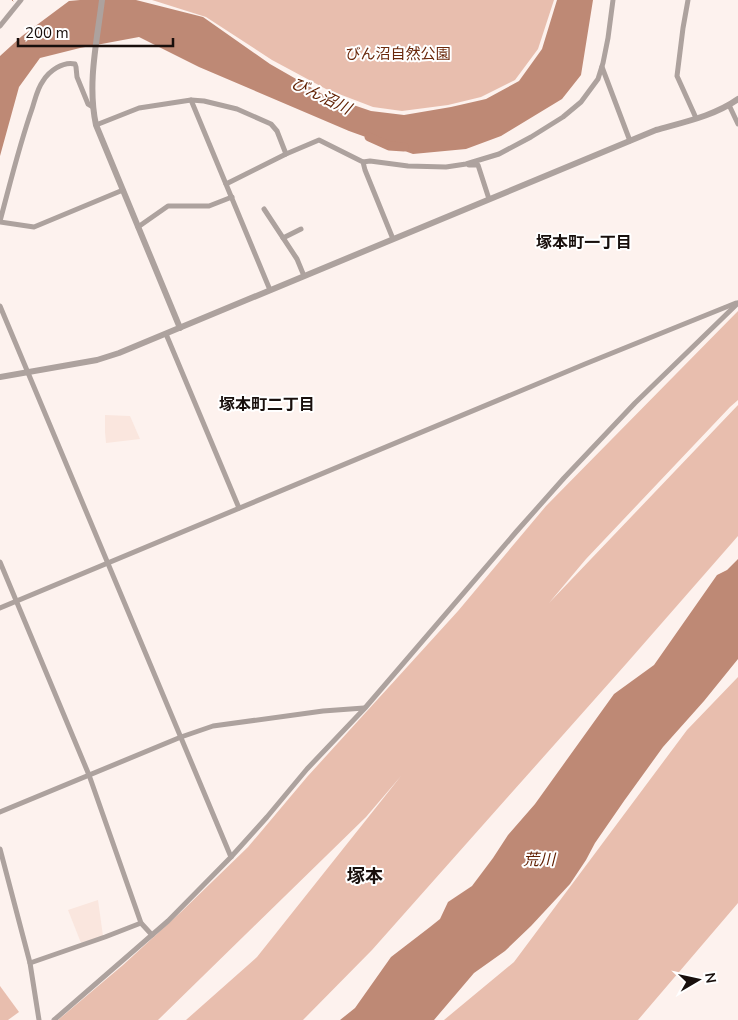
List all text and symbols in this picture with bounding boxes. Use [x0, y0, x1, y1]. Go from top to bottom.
scale bar [18, 15, 172, 47]
text: 200 m [25, 23, 69, 43]
park label: びん沼自然公園 [345, 44, 451, 64]
water label: びん沼川 [287, 72, 356, 121]
district label: 塚本町一丁目 [536, 232, 632, 254]
district label: 塚本町二丁目 [219, 394, 315, 416]
water label: 荒川 [523, 849, 557, 871]
district label: 塚本 [347, 864, 383, 888]
north arrow [673, 955, 723, 1005]
text: N [700, 971, 721, 985]

